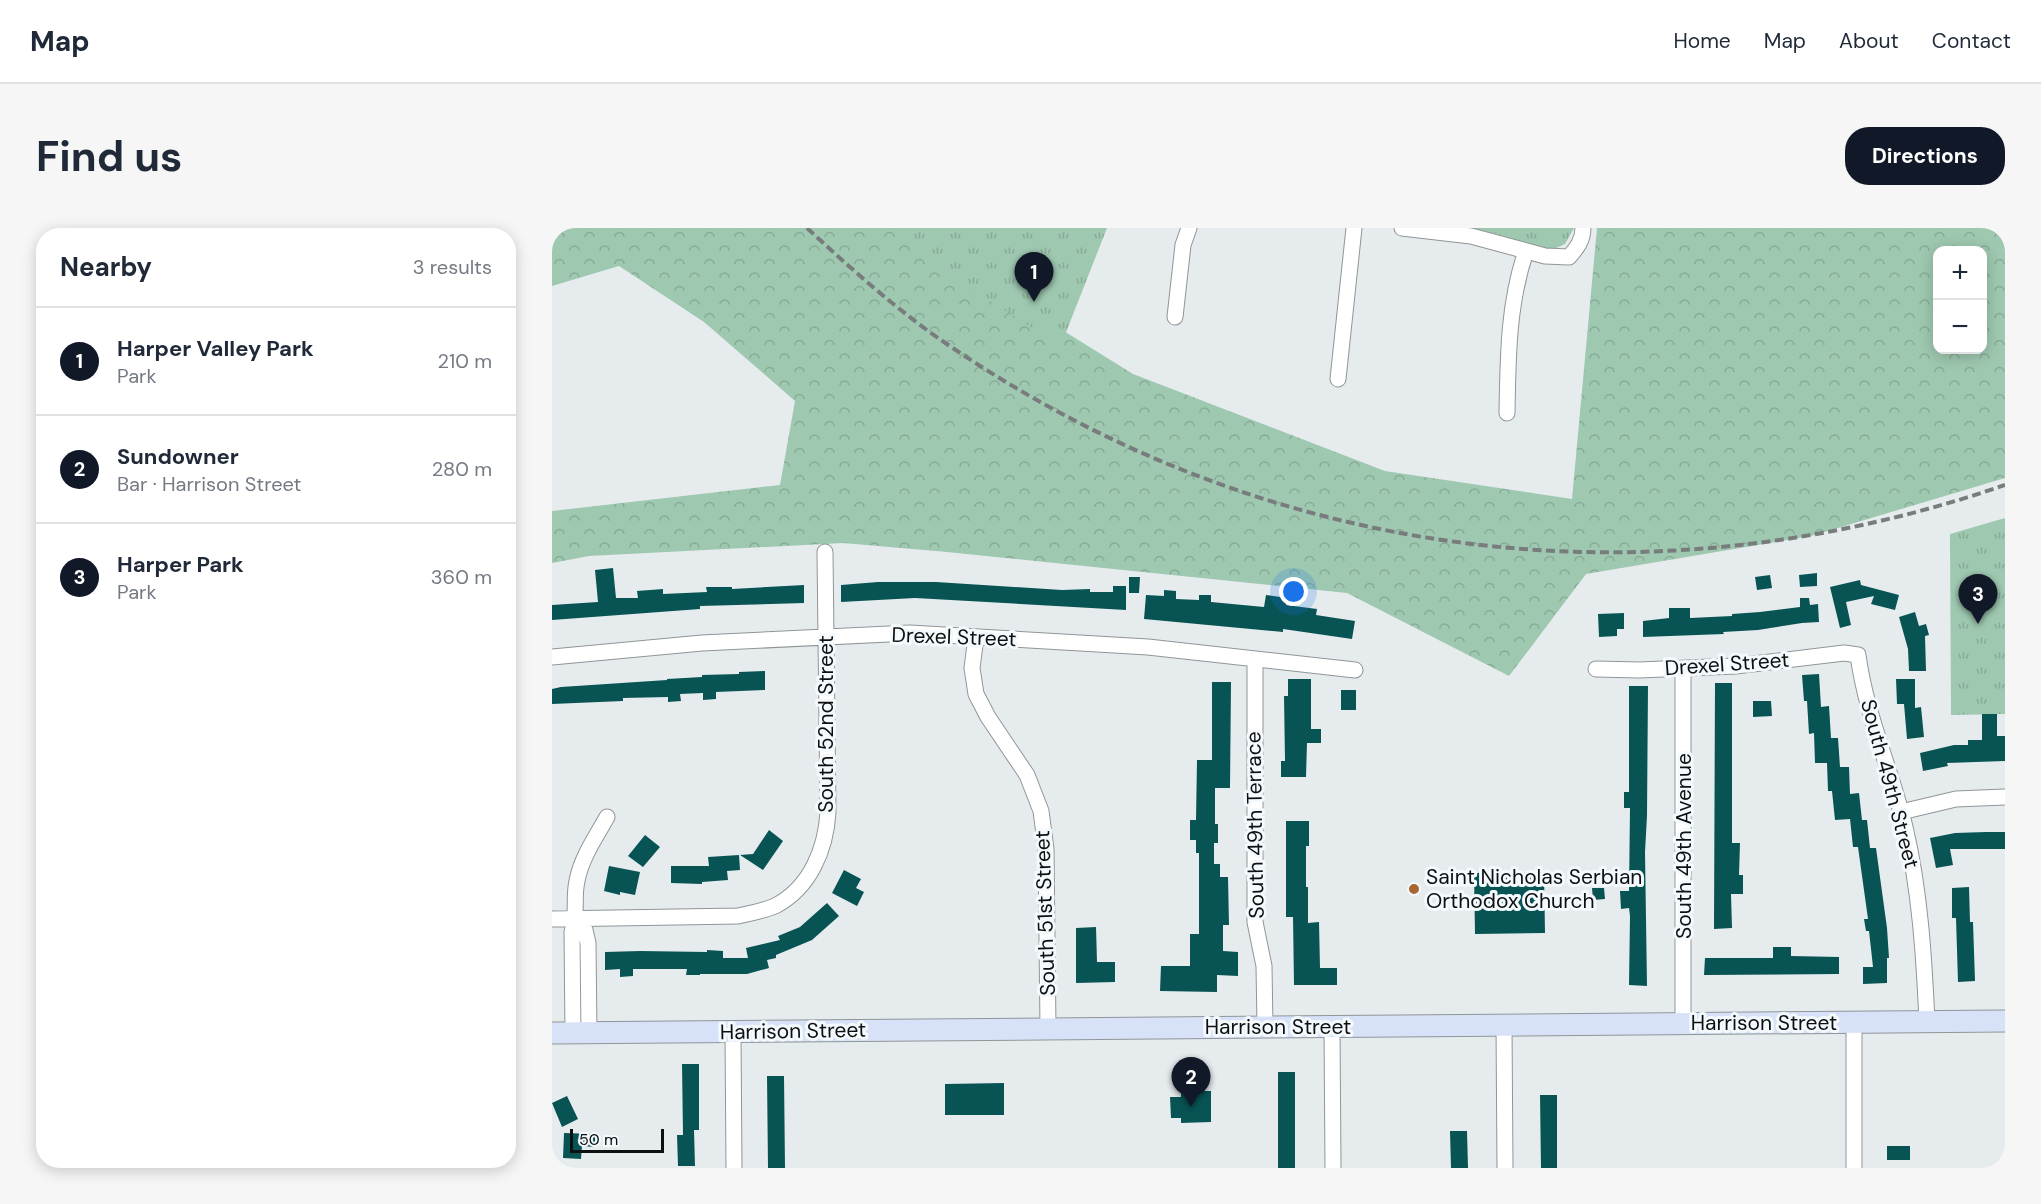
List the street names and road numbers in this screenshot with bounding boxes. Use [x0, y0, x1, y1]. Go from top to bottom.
street label: Drexel Street [891, 621, 1017, 653]
street label: South 52nd Street [812, 635, 840, 813]
street label: Drexel Street [1664, 646, 1790, 682]
street label: South 49th Street [1854, 696, 1926, 872]
street label: South 49th Terrace [1239, 731, 1271, 919]
street label: South 49th Avenue [1670, 753, 1698, 939]
street label: South 51st Street [1028, 830, 1062, 996]
street label: Harrison Street [1691, 1009, 1837, 1037]
street label: Harrison Street [1205, 1013, 1351, 1041]
street label: Harrison Street [720, 1016, 866, 1046]

